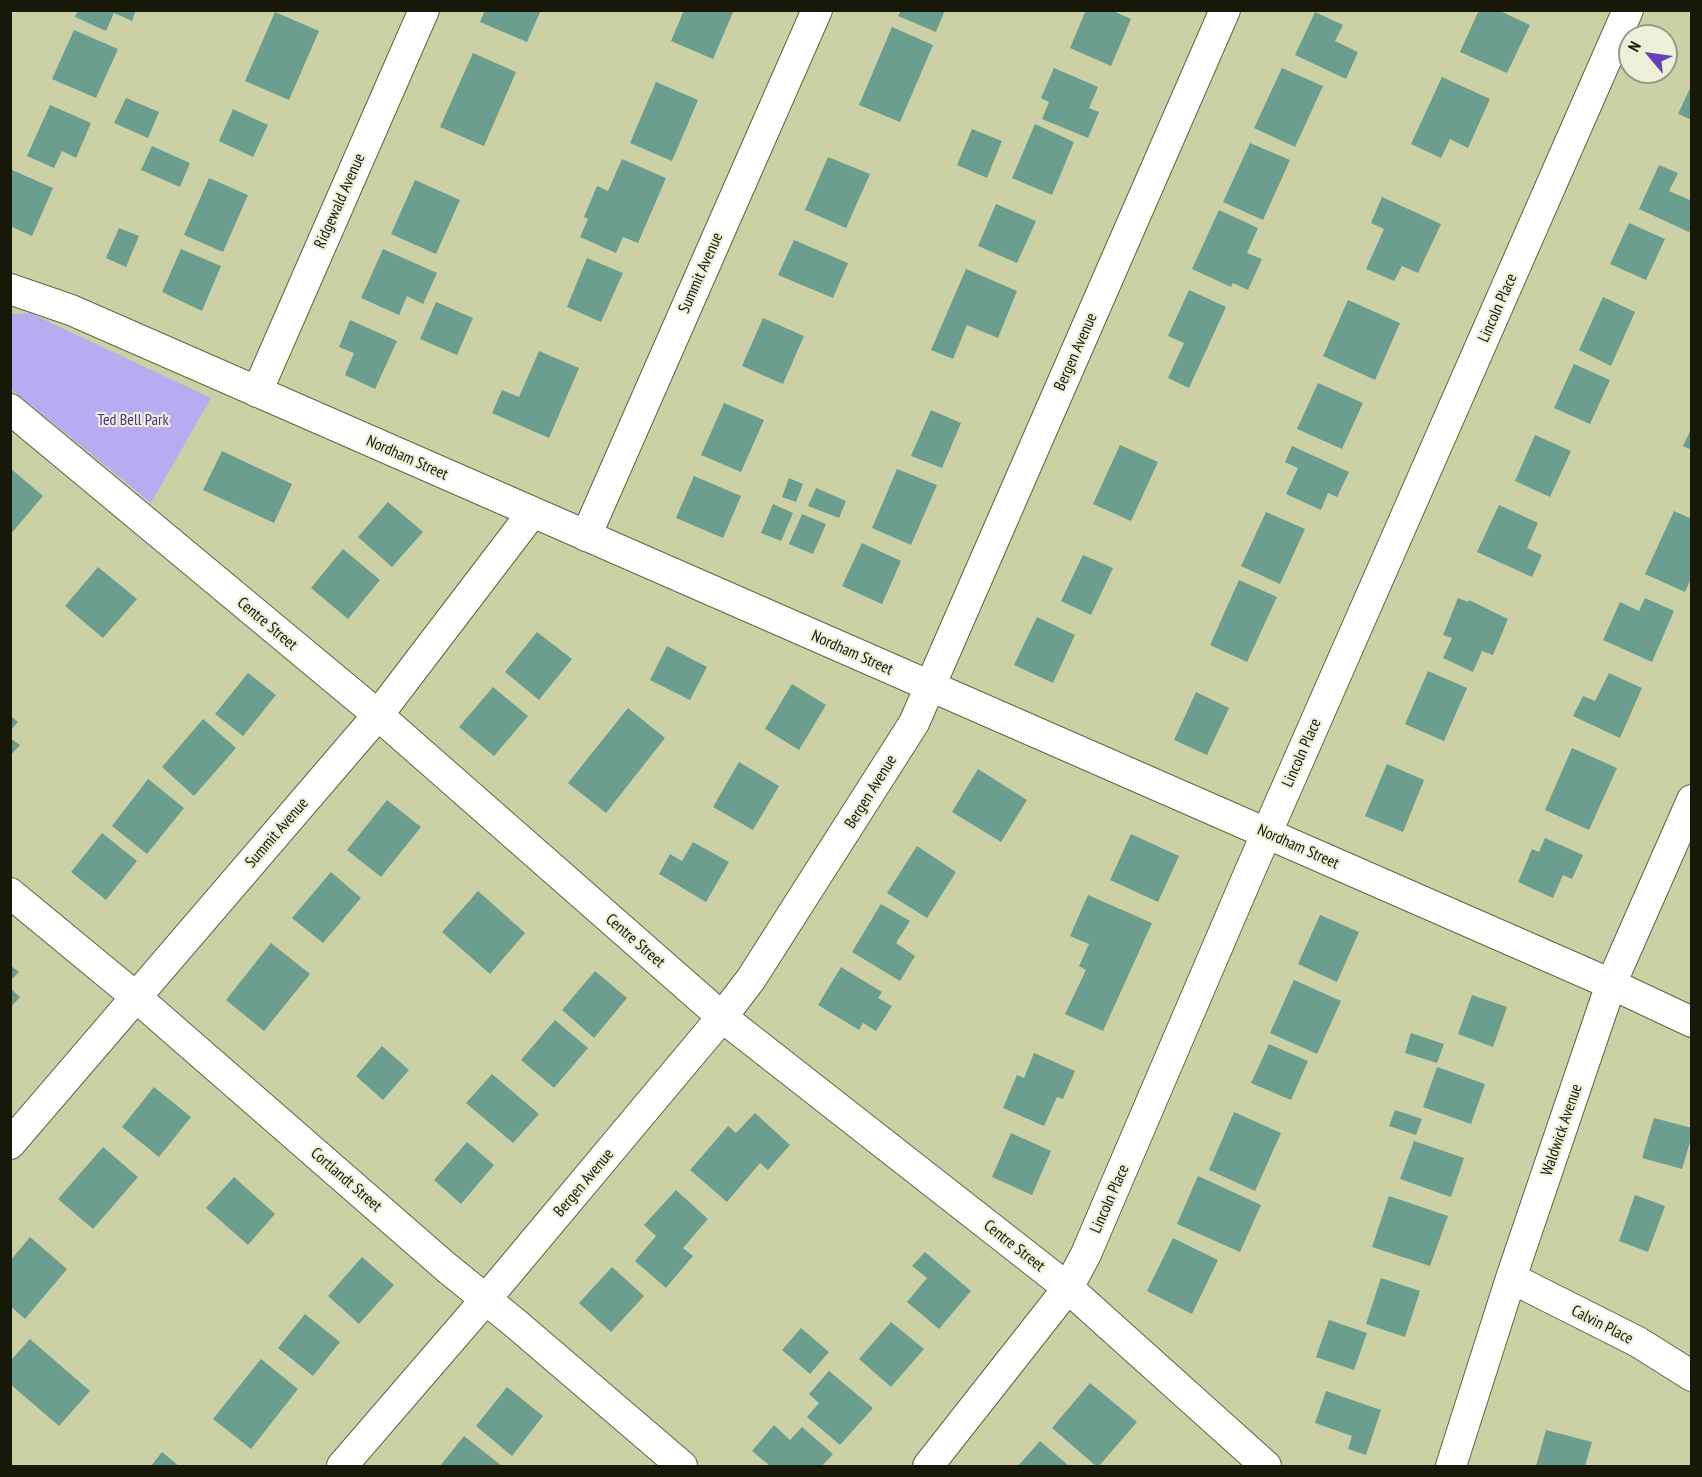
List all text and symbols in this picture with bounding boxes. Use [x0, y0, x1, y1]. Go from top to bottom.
north arrow [1618, 24, 1678, 84]
text: N [1623, 38, 1645, 55]
street label: Ridgewald Avenue [311, 151, 369, 251]
street label: Summit Avenue [675, 230, 727, 316]
street label: Lincoln Place [1474, 271, 1522, 345]
street label: Bergen Avenue [1050, 310, 1102, 394]
park label: Ted Bell Park [97, 410, 169, 430]
street label: Nordham Street [363, 431, 451, 485]
street label: Centre Street [233, 593, 301, 655]
street label: Nordham Street [808, 626, 896, 680]
street label: Lincoln Place [1278, 716, 1326, 790]
street label: Bergen Avenue [841, 752, 901, 832]
street label: Summit Avenue [241, 794, 313, 872]
street label: Nordham Street [1254, 820, 1342, 874]
street label: Centre Street [601, 910, 669, 972]
street label: Waldwick Avenue [1537, 1082, 1587, 1178]
street label: Cortlandt Street [307, 1144, 385, 1216]
street label: Bergen Avenue [550, 1145, 618, 1221]
street label: Lincoln Place [1086, 1162, 1134, 1236]
street label: Centre Street [980, 1216, 1048, 1276]
street label: Calvin Place [1568, 1301, 1636, 1349]

